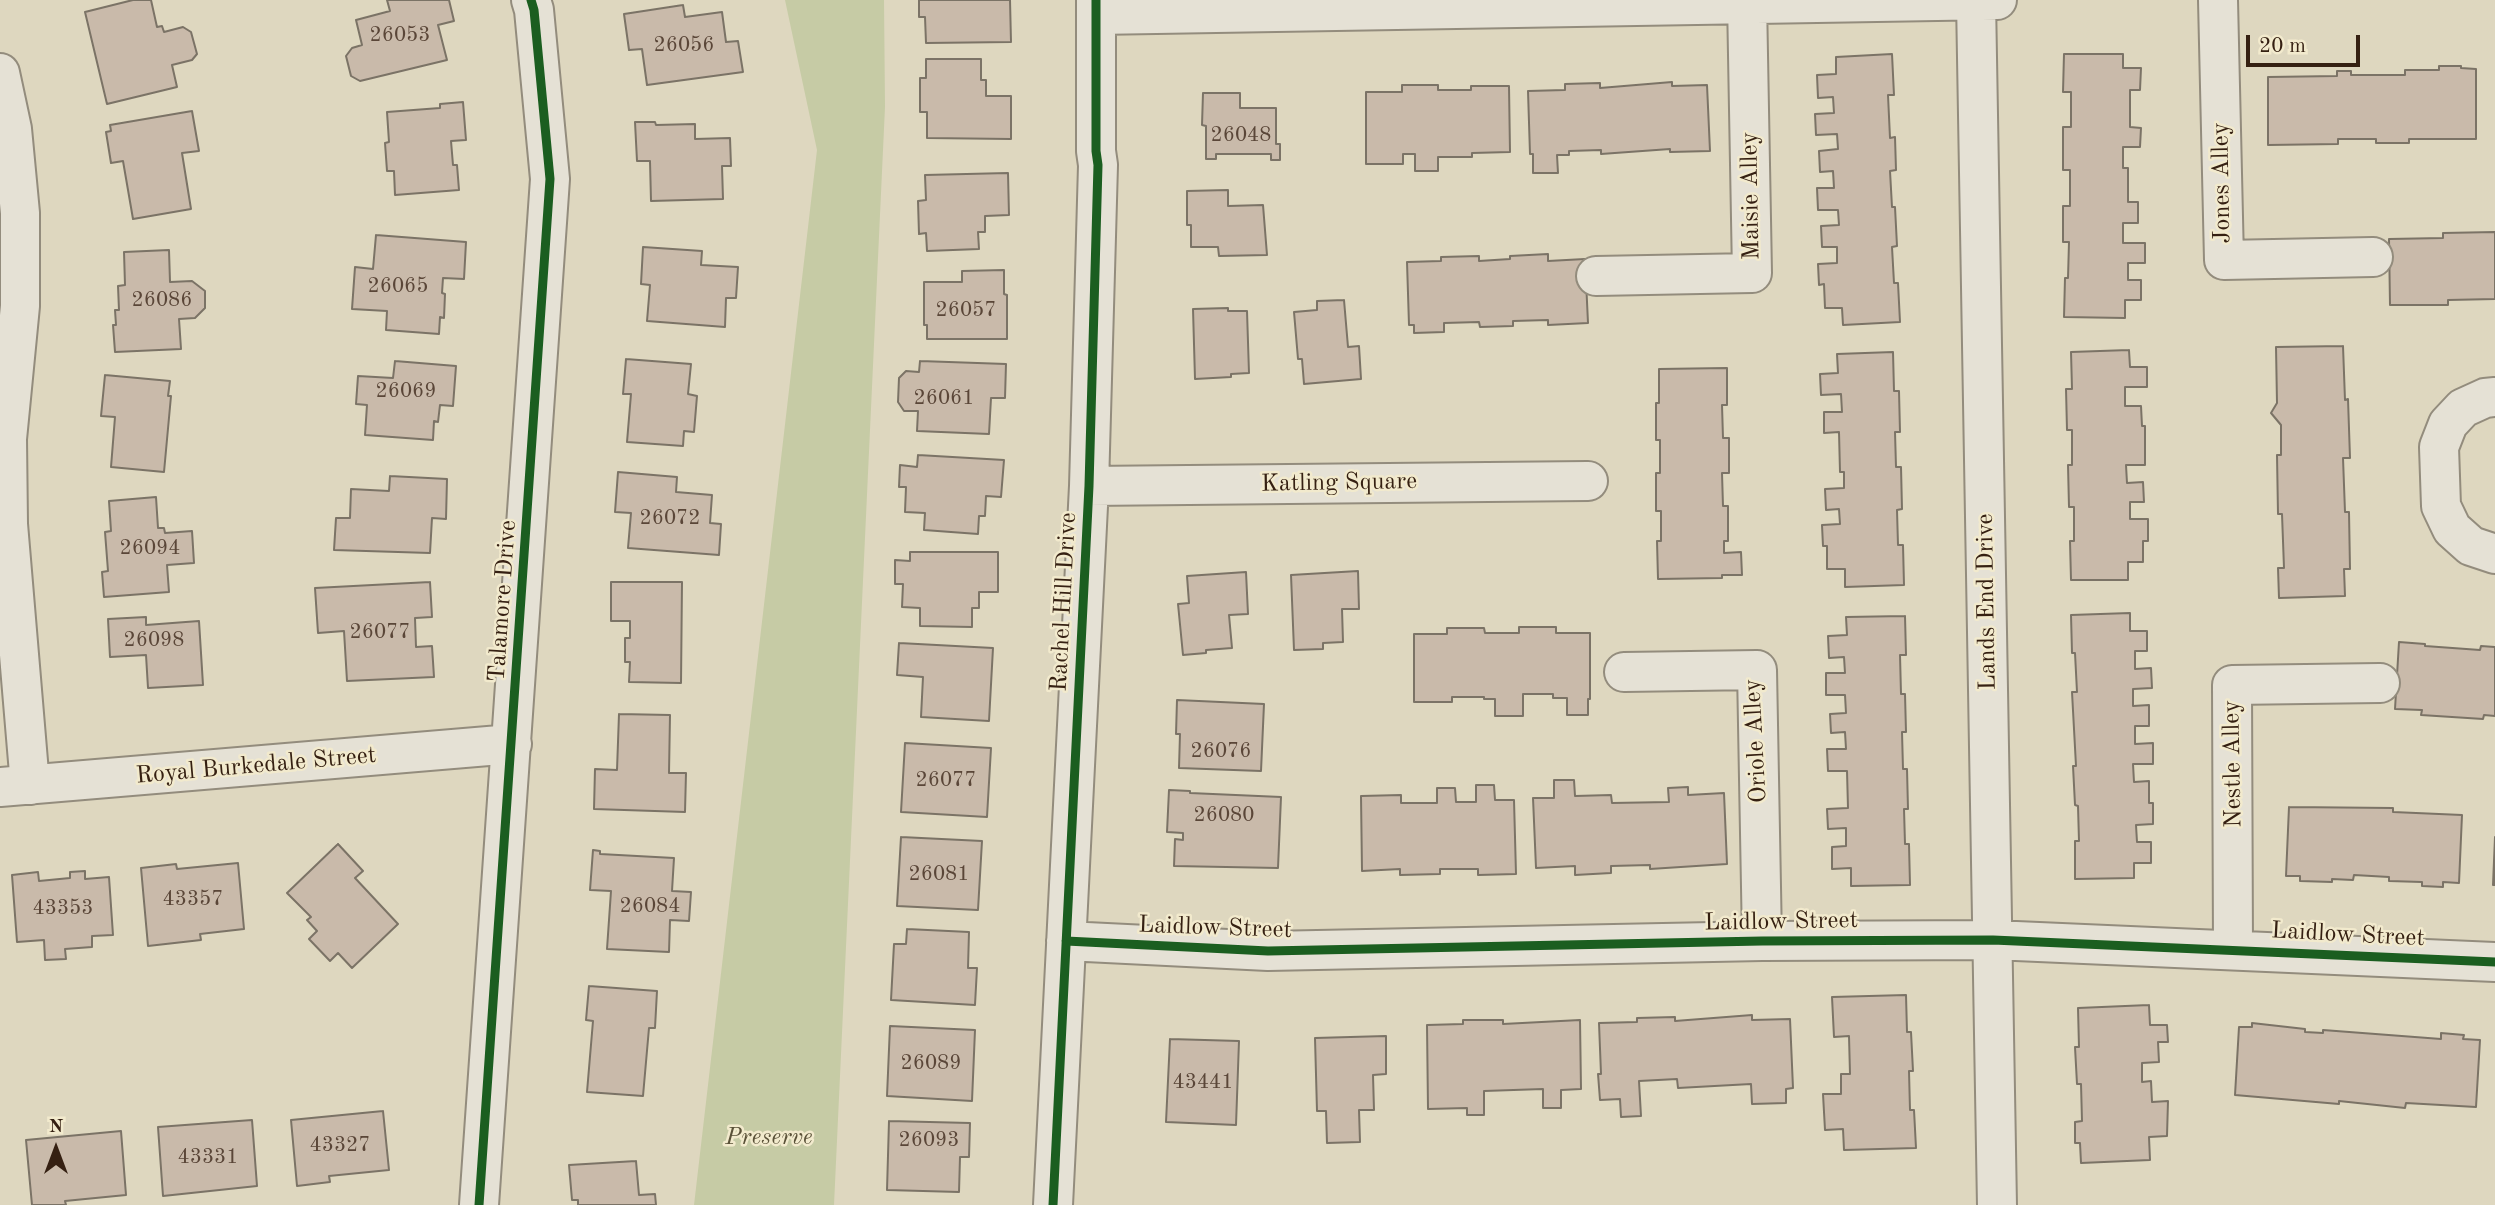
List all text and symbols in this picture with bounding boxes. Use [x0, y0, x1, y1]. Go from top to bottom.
scale bar [2250, 21, 2364, 65]
house number: 26053 [370, 22, 430, 48]
house number: 26056 [654, 32, 714, 58]
text: 20 m [2259, 36, 2306, 57]
house number: 26048 [1211, 122, 1271, 148]
street label: Jones Alley [2207, 122, 2237, 244]
street label: Maisie Alley [1735, 132, 1767, 260]
house number: 26065 [368, 273, 428, 299]
house number: 26086 [132, 287, 192, 313]
house number: 26057 [936, 297, 996, 323]
house number: 26069 [376, 378, 436, 404]
house number: 26061 [914, 385, 974, 411]
street label: Katling Square [1261, 467, 1417, 499]
house number: 26072 [640, 505, 700, 531]
street label: Rachel Hill Drive [1045, 512, 1083, 692]
street label: Lands End Drive [1971, 513, 2003, 691]
street label: Talamore Drive [483, 519, 523, 683]
house number: 26094 [120, 535, 180, 561]
house number: 26077 [350, 619, 410, 645]
house number: 26098 [124, 627, 184, 653]
street label: Oriole Alley [1738, 678, 1774, 804]
street label: Nestle Alley [2217, 700, 2249, 828]
house number: 26076 [1191, 738, 1251, 764]
street label: Royal Burkedale Street [135, 741, 377, 791]
house number: 26077 [916, 767, 976, 793]
house number: 26080 [1194, 802, 1254, 828]
house number: 26081 [909, 861, 969, 887]
house number: 43357 [163, 886, 223, 912]
house number: 26084 [620, 893, 680, 919]
house number: 43353 [33, 895, 93, 921]
street label: Laidlow Street [1704, 906, 1858, 938]
street label: Laidlow Street [1138, 911, 1292, 945]
street label: Laidlow Street [2270, 917, 2426, 953]
house number: 26089 [901, 1050, 961, 1076]
house number: 43441 [1173, 1069, 1233, 1095]
north arrow [21, 1114, 91, 1184]
text: N [49, 1118, 63, 1137]
park label: Preserve [725, 1124, 813, 1152]
house number: 26093 [899, 1127, 959, 1153]
house number: 43327 [310, 1132, 370, 1158]
house number: 43331 [178, 1144, 238, 1170]

